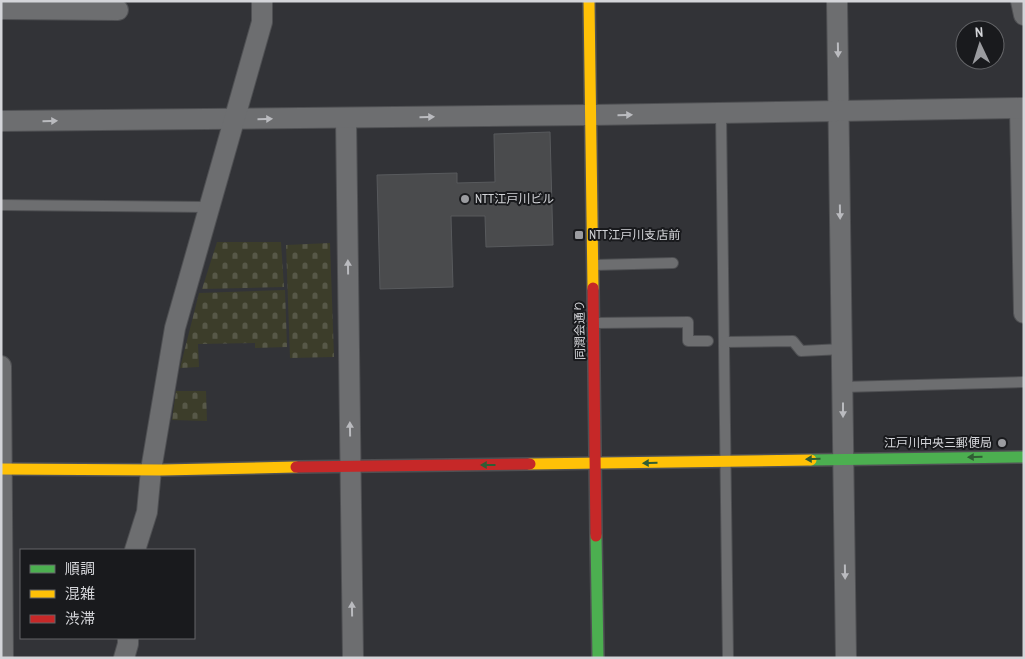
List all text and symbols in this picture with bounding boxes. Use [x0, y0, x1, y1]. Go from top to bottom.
north arrow [955, 20, 1005, 70]
text: N [974, 23, 984, 41]
one-way arrow [834, 42, 842, 58]
one-way arrow [617, 110, 633, 118]
one-way arrow [420, 113, 436, 121]
one-way arrow [257, 115, 273, 123]
one-way arrow [42, 116, 58, 124]
place label: NTT江戸川ビル [475, 191, 554, 207]
marker: NTT江戸川ビル [459, 193, 471, 205]
one-way arrow [836, 205, 844, 221]
place label: NTT江戸川支店前 [589, 227, 680, 243]
marker: NTT江戸川支店前 [573, 229, 585, 241]
one-way arrow [344, 258, 352, 274]
street label: 同潤会通り [571, 300, 589, 360]
one-way arrow [839, 402, 847, 418]
one-way arrow [346, 421, 354, 437]
place label: 江戸川中央三郵便局 [884, 435, 992, 451]
marker: 江戸川中央三郵便局 [996, 437, 1008, 449]
one-way arrow [967, 453, 983, 461]
one-way arrow [804, 456, 820, 464]
one-way arrow [642, 459, 658, 467]
one-way arrow [479, 461, 495, 469]
legend [20, 549, 195, 639]
text: 順調 [65, 558, 95, 579]
one-way arrow [841, 565, 849, 581]
text: 混雑 [65, 583, 95, 604]
one-way arrow [348, 601, 356, 617]
text: 渋滞 [65, 608, 95, 629]

